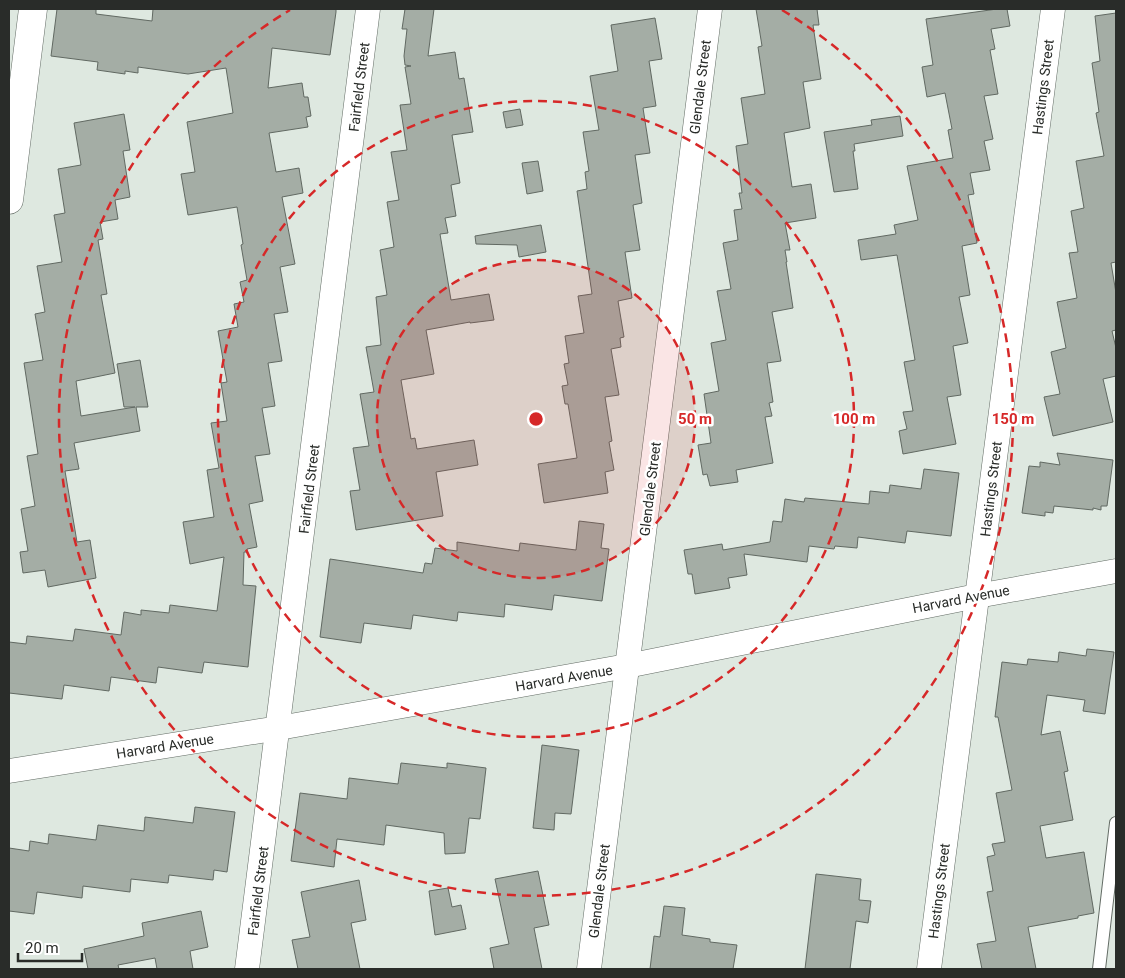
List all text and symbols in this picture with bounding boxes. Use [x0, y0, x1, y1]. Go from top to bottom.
street label: Hastings Street [1029, 38, 1057, 136]
street label: Glendale Street [686, 39, 714, 135]
street label: Fairfield Street [346, 41, 372, 133]
centre of rings [527, 410, 545, 428]
text: 50 m [678, 410, 712, 428]
text: 100 m [833, 410, 875, 428]
text: 150 m [992, 410, 1034, 428]
street label: Hastings Street [977, 440, 1005, 538]
street label: Glendale Street [636, 441, 664, 537]
street label: Fairfield Street [296, 443, 322, 535]
street label: Harvard Avenue [911, 582, 1011, 616]
street label: Harvard Avenue [514, 662, 614, 694]
street label: Harvard Avenue [115, 730, 215, 762]
street label: Hastings Street [925, 842, 953, 940]
street label: Glendale Street [585, 843, 613, 939]
street label: Fairfield Street [245, 845, 271, 937]
scale bar [18, 930, 81, 962]
text: 20 m [25, 939, 59, 957]

